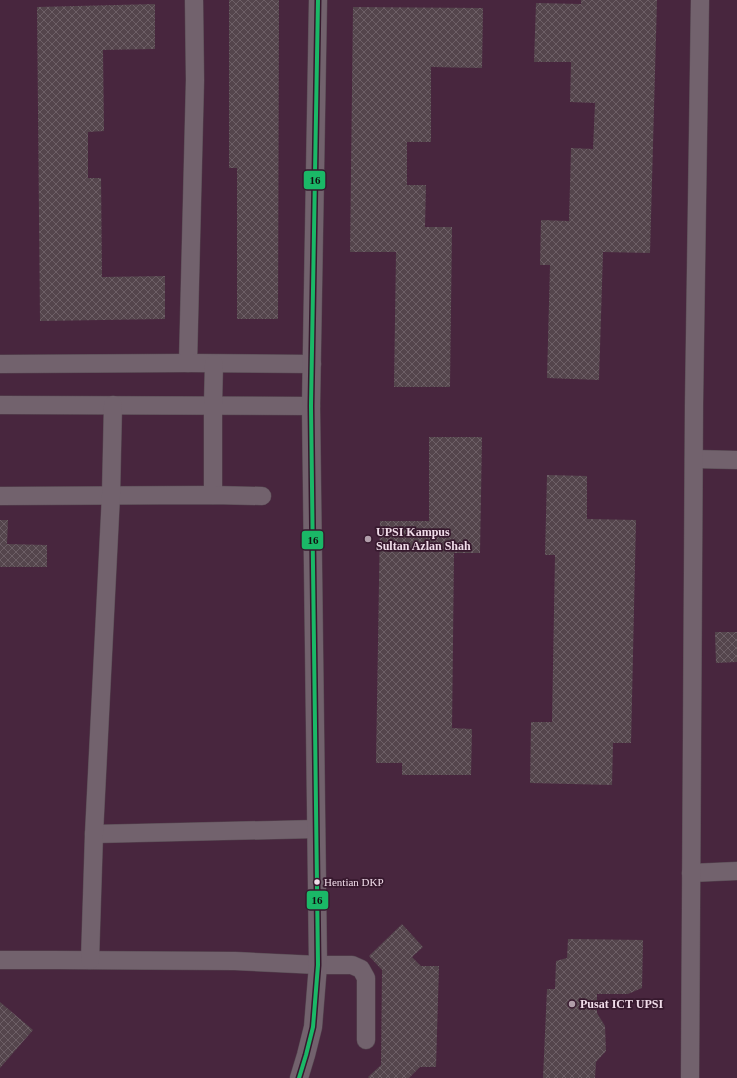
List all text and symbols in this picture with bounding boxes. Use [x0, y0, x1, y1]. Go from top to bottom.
line badge: 16 [303, 170, 326, 190]
text: 16 [310, 174, 321, 186]
place label: UPSI Kampus Sultan Azlan Shah [376, 525, 471, 553]
line badge: 16 [301, 530, 324, 550]
text: 16 [308, 534, 319, 546]
marker: UPSI Kampus Sultan Azlan Shah [363, 534, 373, 544]
place label: Hentian DKP [324, 876, 384, 888]
marker: Hentian DKP [312, 877, 322, 887]
line badge: 16 [306, 890, 329, 910]
text: 16 [312, 894, 323, 906]
place label: Pusat ICT UPSI [580, 997, 663, 1011]
marker: Pusat ICT UPSI [567, 999, 577, 1009]

